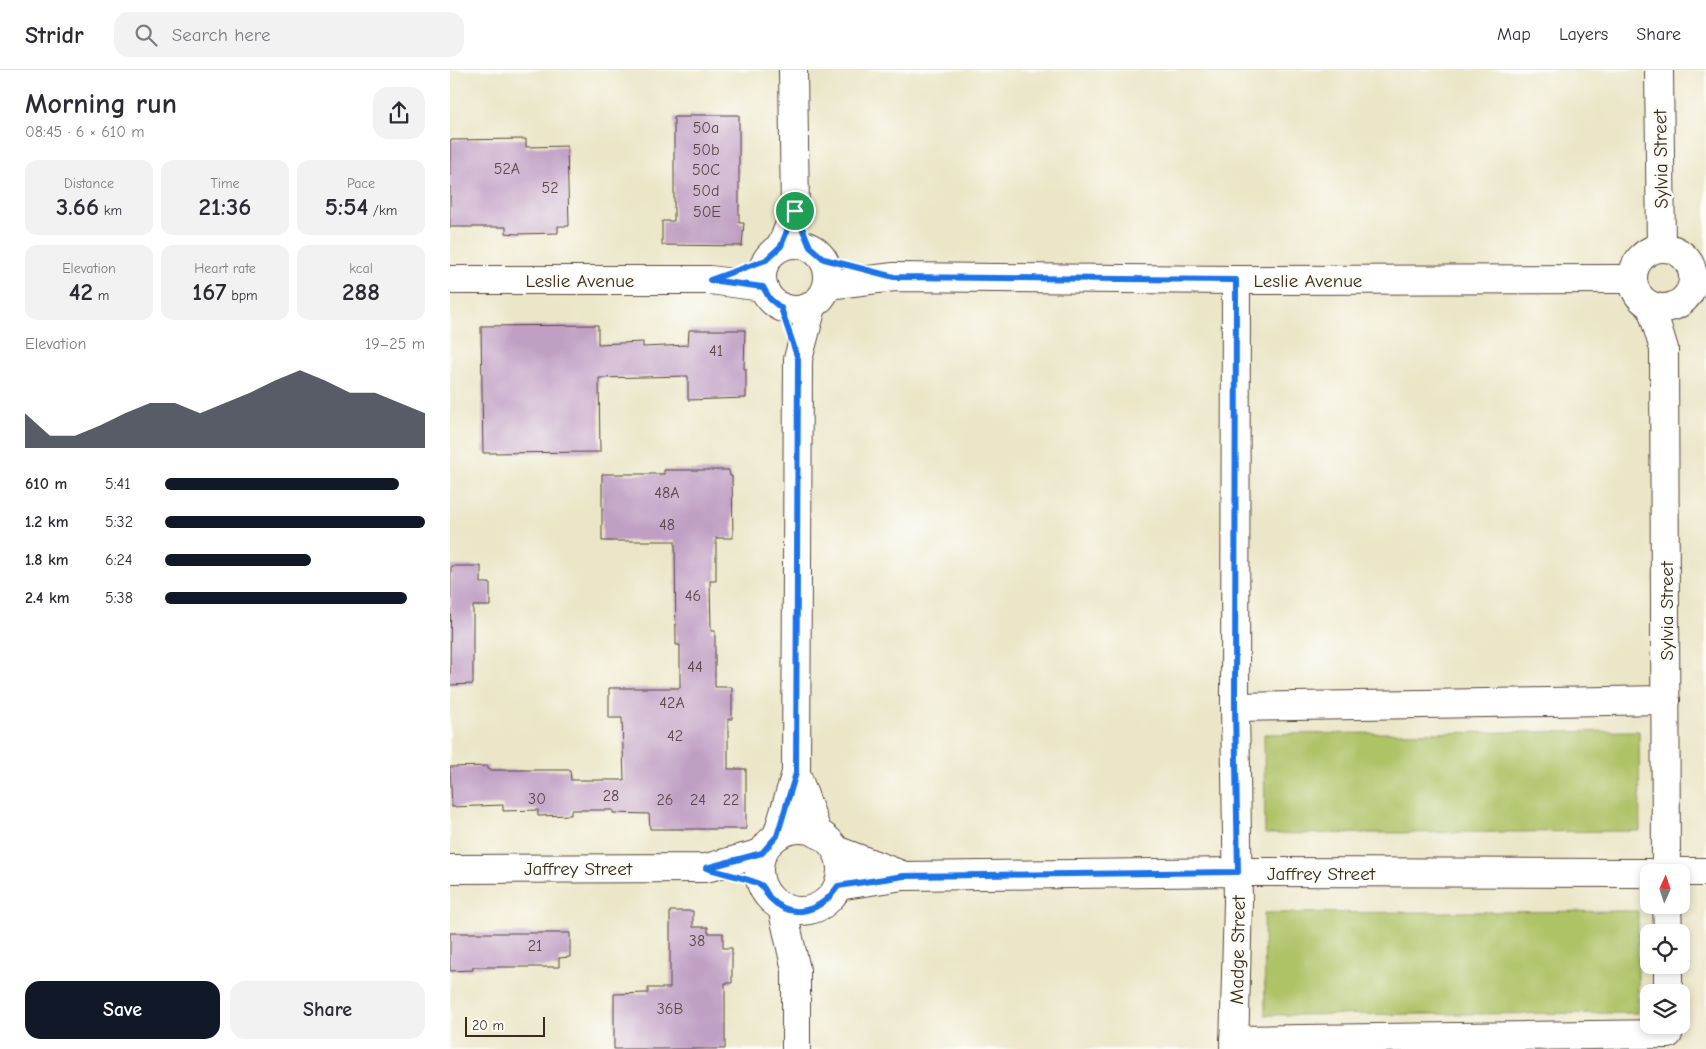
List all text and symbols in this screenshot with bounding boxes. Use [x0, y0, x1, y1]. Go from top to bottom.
search box [114, 12, 464, 57]
text: Stridr [25, 21, 84, 49]
icon: search [132, 21, 160, 49]
text: Search here [172, 24, 271, 46]
text: Map [1497, 24, 1531, 45]
text: Layers [1559, 24, 1608, 45]
text: Share [1636, 24, 1681, 45]
button: share [373, 87, 425, 139]
text: Morning run [25, 88, 177, 120]
street label: Sylvia Street [1649, 109, 1673, 209]
house number: 50a [693, 119, 719, 137]
text: 08:45 · 6 × 610 m [25, 123, 145, 141]
house number: 50b [693, 141, 719, 159]
house number: 52A [494, 160, 520, 178]
house number: 50C [692, 161, 720, 179]
text: Distance [64, 175, 114, 192]
text: Time [210, 175, 240, 192]
text: Pace [347, 175, 375, 192]
house number: 52 [541, 179, 559, 197]
house number: 50d [693, 182, 719, 200]
pin [774, 190, 816, 232]
text: 3.66 [56, 192, 99, 221]
text: 21:36 [199, 192, 251, 221]
text: 5:54 [325, 192, 368, 221]
icon: arrive [781, 197, 809, 225]
text: km [99, 202, 122, 219]
text: /km [368, 202, 397, 219]
house number: 50E [693, 203, 721, 221]
text: Elevation [62, 260, 116, 277]
text: Heart rate [194, 260, 256, 277]
text: kcal [349, 260, 373, 277]
street label: Leslie Avenue [526, 270, 634, 292]
street label: Leslie Avenue [1254, 270, 1362, 292]
text: 42 [69, 277, 93, 306]
text: 167 [192, 277, 226, 306]
text: 288 [342, 277, 380, 306]
text: m [93, 287, 109, 304]
text: bpm [226, 287, 258, 304]
text: Elevation [25, 335, 86, 353]
text: 19–25 m [365, 335, 425, 353]
house number: 41 [709, 342, 723, 360]
text: 610 m [25, 475, 67, 493]
text: 5:41 [105, 475, 131, 493]
house number: 48A [654, 484, 680, 502]
text: 1.2 km [25, 513, 68, 531]
text: 5:32 [105, 513, 133, 531]
house number: 48 [659, 516, 675, 534]
text: 1.8 km [25, 551, 69, 569]
text: 6:24 [105, 551, 133, 569]
street label: Sylvia Street [1656, 561, 1678, 661]
house number: 46 [685, 587, 701, 605]
text: 2.4 km [25, 589, 70, 607]
text: 5:38 [105, 589, 133, 607]
house number: 44 [687, 658, 703, 676]
house number: 42A [659, 694, 685, 712]
house number: 42 [667, 727, 683, 745]
house number: 28 [603, 787, 619, 805]
house number: 30 [528, 790, 546, 808]
house number: 26 [656, 791, 674, 809]
house number: 24 [690, 791, 706, 809]
house number: 22 [723, 791, 739, 809]
street label: Jaffrey Street [524, 858, 633, 880]
street label: Jaffrey Street [1267, 863, 1376, 885]
north arrow [1640, 864, 1690, 914]
map controls [1640, 864, 1690, 1034]
street label: Madge Street [1226, 895, 1250, 1005]
button: locate [1640, 924, 1690, 974]
house number: 38 [689, 932, 705, 950]
house number: 21 [528, 937, 542, 955]
button: Save [25, 981, 220, 1039]
button: Share [230, 981, 425, 1039]
button: layers [1640, 984, 1690, 1034]
house number: 36B [657, 1000, 683, 1018]
scale bar [465, 1014, 545, 1037]
text: 20 m [472, 1017, 504, 1034]

